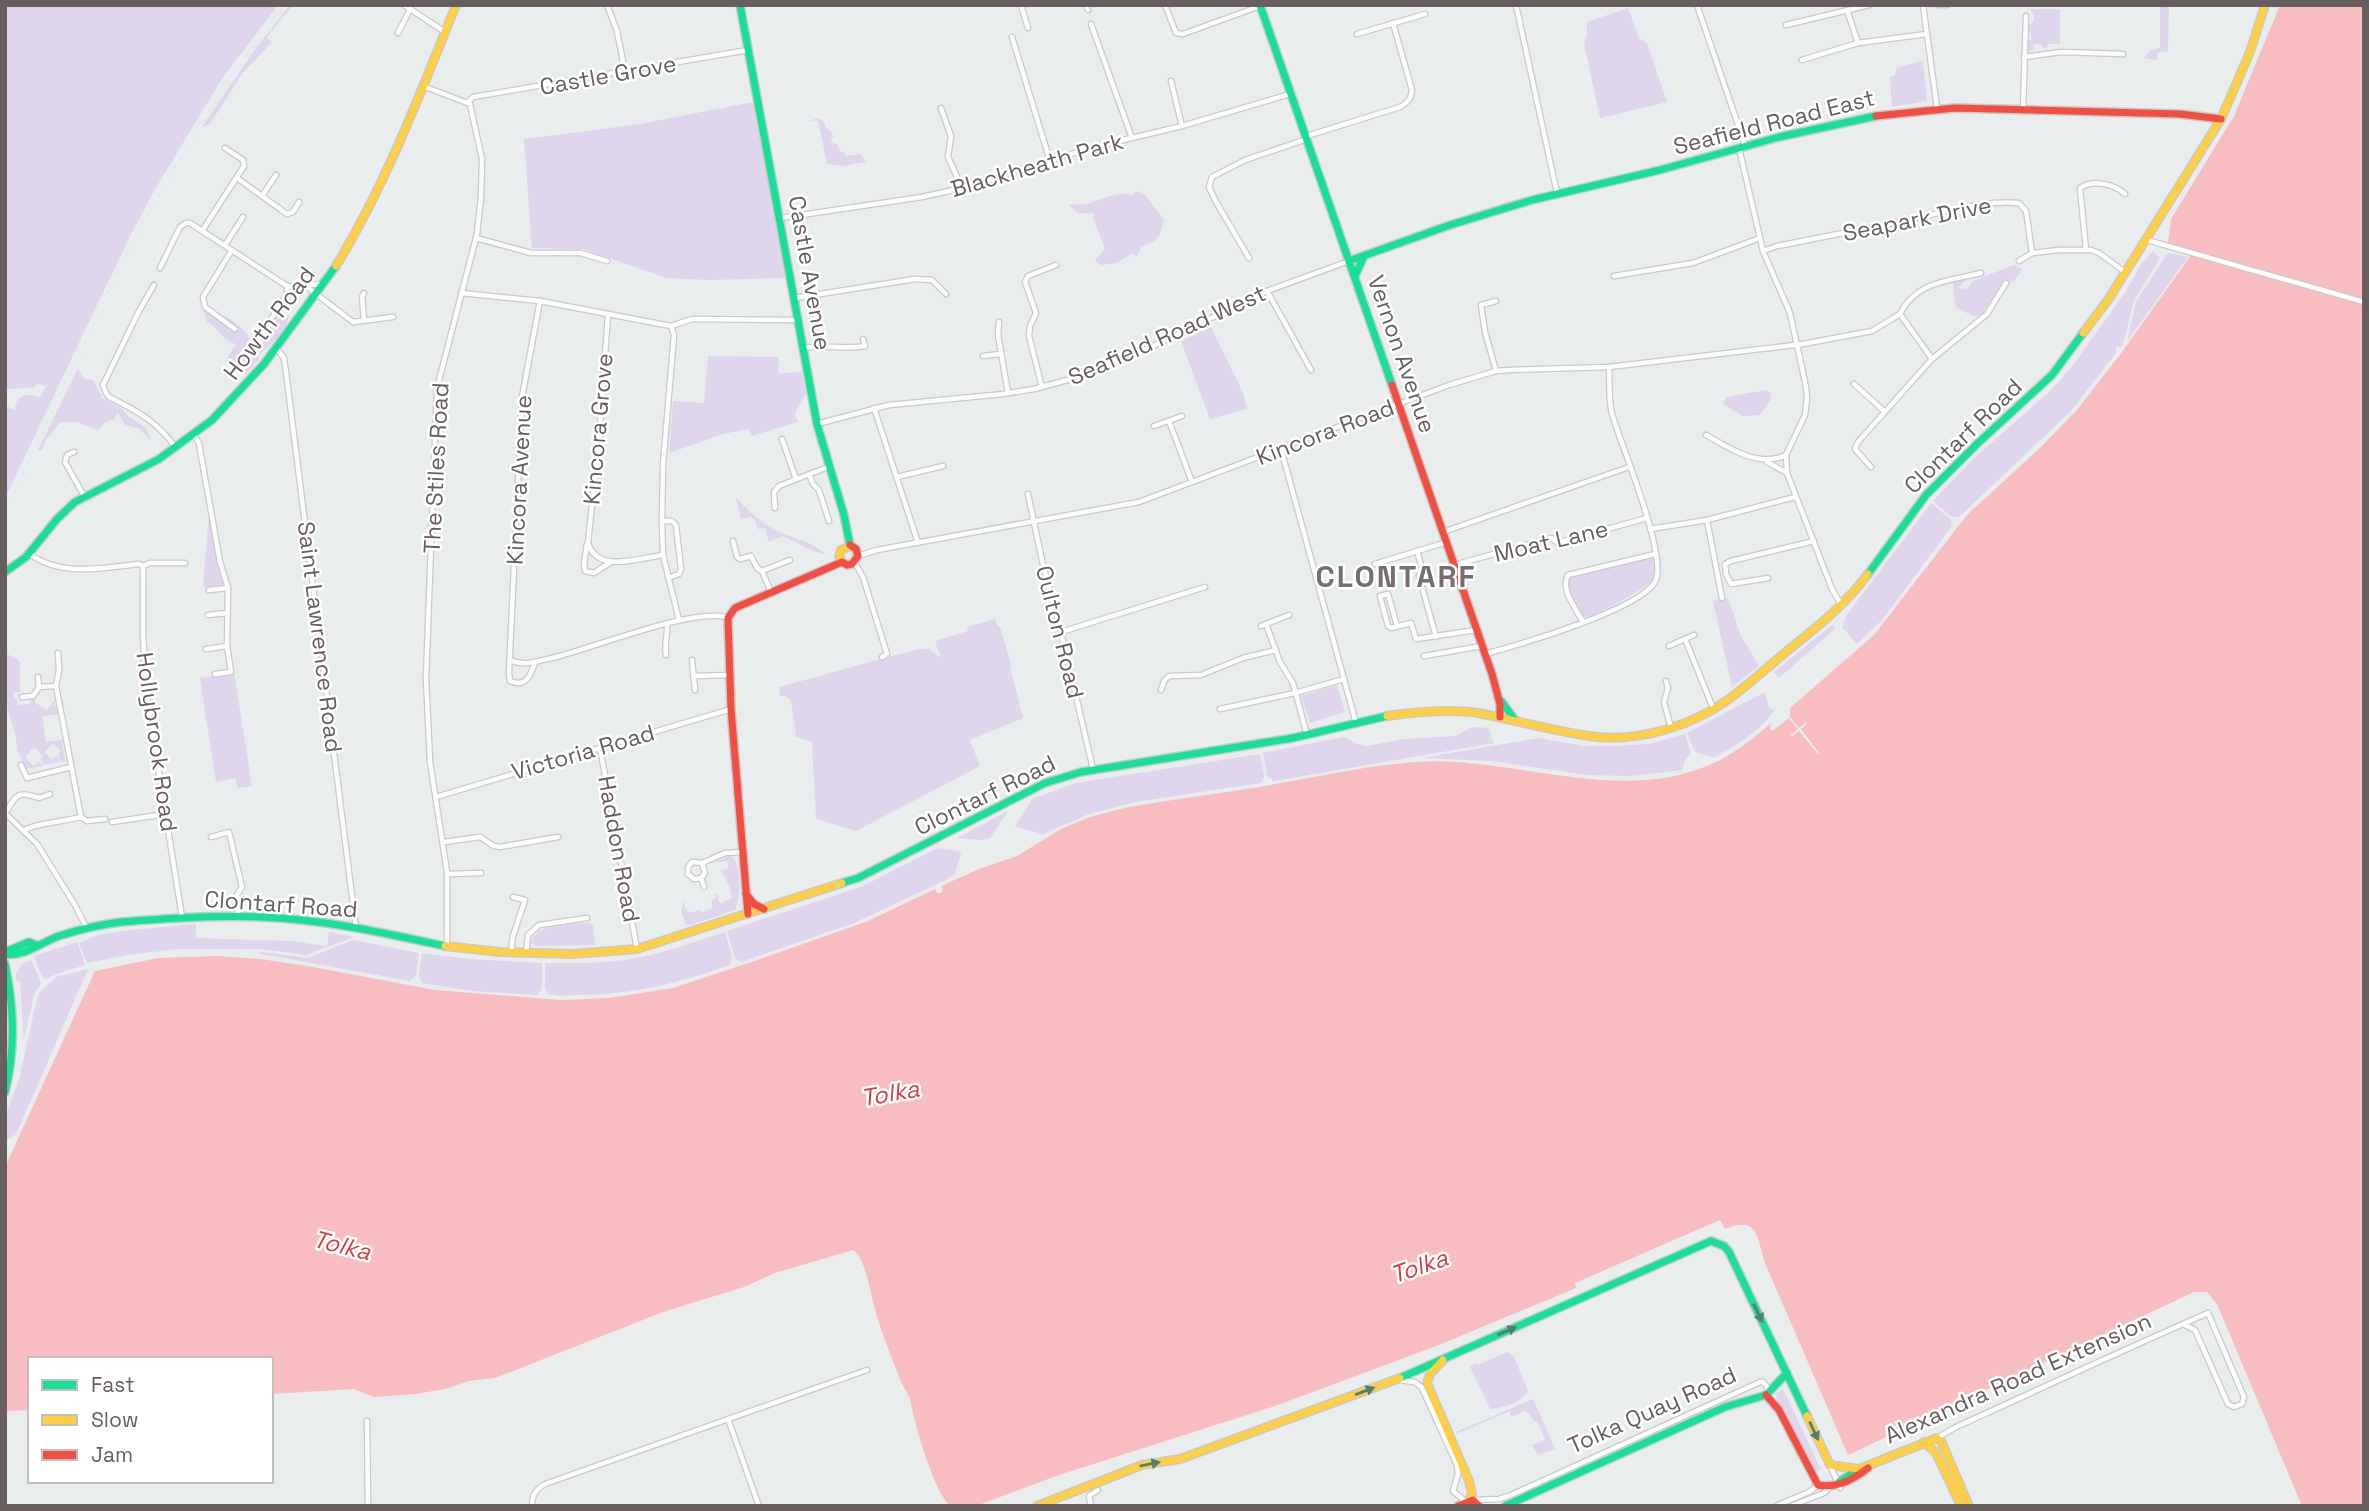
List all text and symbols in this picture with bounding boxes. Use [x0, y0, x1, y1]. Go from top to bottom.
street label: Castle Grove [537, 48, 679, 102]
street label: Seafield Road East [1670, 82, 1878, 162]
street label: Blackheath Park [947, 126, 1127, 204]
street label: Seapark Drive [1840, 190, 1994, 248]
street label: Castle Avenue [782, 193, 838, 353]
street label: Howth Road [217, 260, 321, 386]
street label: Vernon Avenue [1361, 271, 1443, 437]
street label: Seafield Road West [1063, 278, 1271, 392]
street label: Kincora Grove [576, 352, 620, 506]
street label: Clontarf Road [1897, 372, 2029, 500]
street label: The Stiles Road [417, 382, 455, 554]
street label: Kincora Road [1252, 392, 1398, 472]
street label: Kincora Avenue [500, 394, 538, 566]
street label: Moat Lane [1491, 513, 1611, 569]
street label: Saint Lawrence Road [291, 520, 349, 754]
district label: CLONTARF [1316, 557, 1476, 596]
street label: Oulton Road [1029, 562, 1091, 702]
street label: Hollybrook Road [130, 650, 184, 834]
street label: Victoria Road [508, 717, 658, 787]
street label: Clontarf Road [910, 748, 1060, 842]
street label: Haddon Road [591, 773, 647, 925]
street label: Clontarf Road [203, 884, 359, 924]
water label: Tolka [858, 1073, 922, 1113]
water label: Tolka [310, 1223, 374, 1267]
water label: Tolka [1386, 1242, 1452, 1290]
one-way arrow [1752, 1303, 1764, 1323]
street label: Alexandra Road Extension [1880, 1306, 2156, 1450]
one-way arrow [1497, 1325, 1517, 1337]
legend [28, 1357, 273, 1483]
street label: Tolka Quay Road [1563, 1359, 1741, 1461]
text: Fast [91, 1371, 135, 1398]
one-way arrow [1354, 1386, 1375, 1397]
text: Slow [91, 1406, 139, 1433]
one-way arrow [1809, 1420, 1820, 1441]
text: Jam [91, 1441, 133, 1468]
one-way arrow [1139, 1458, 1161, 1469]

